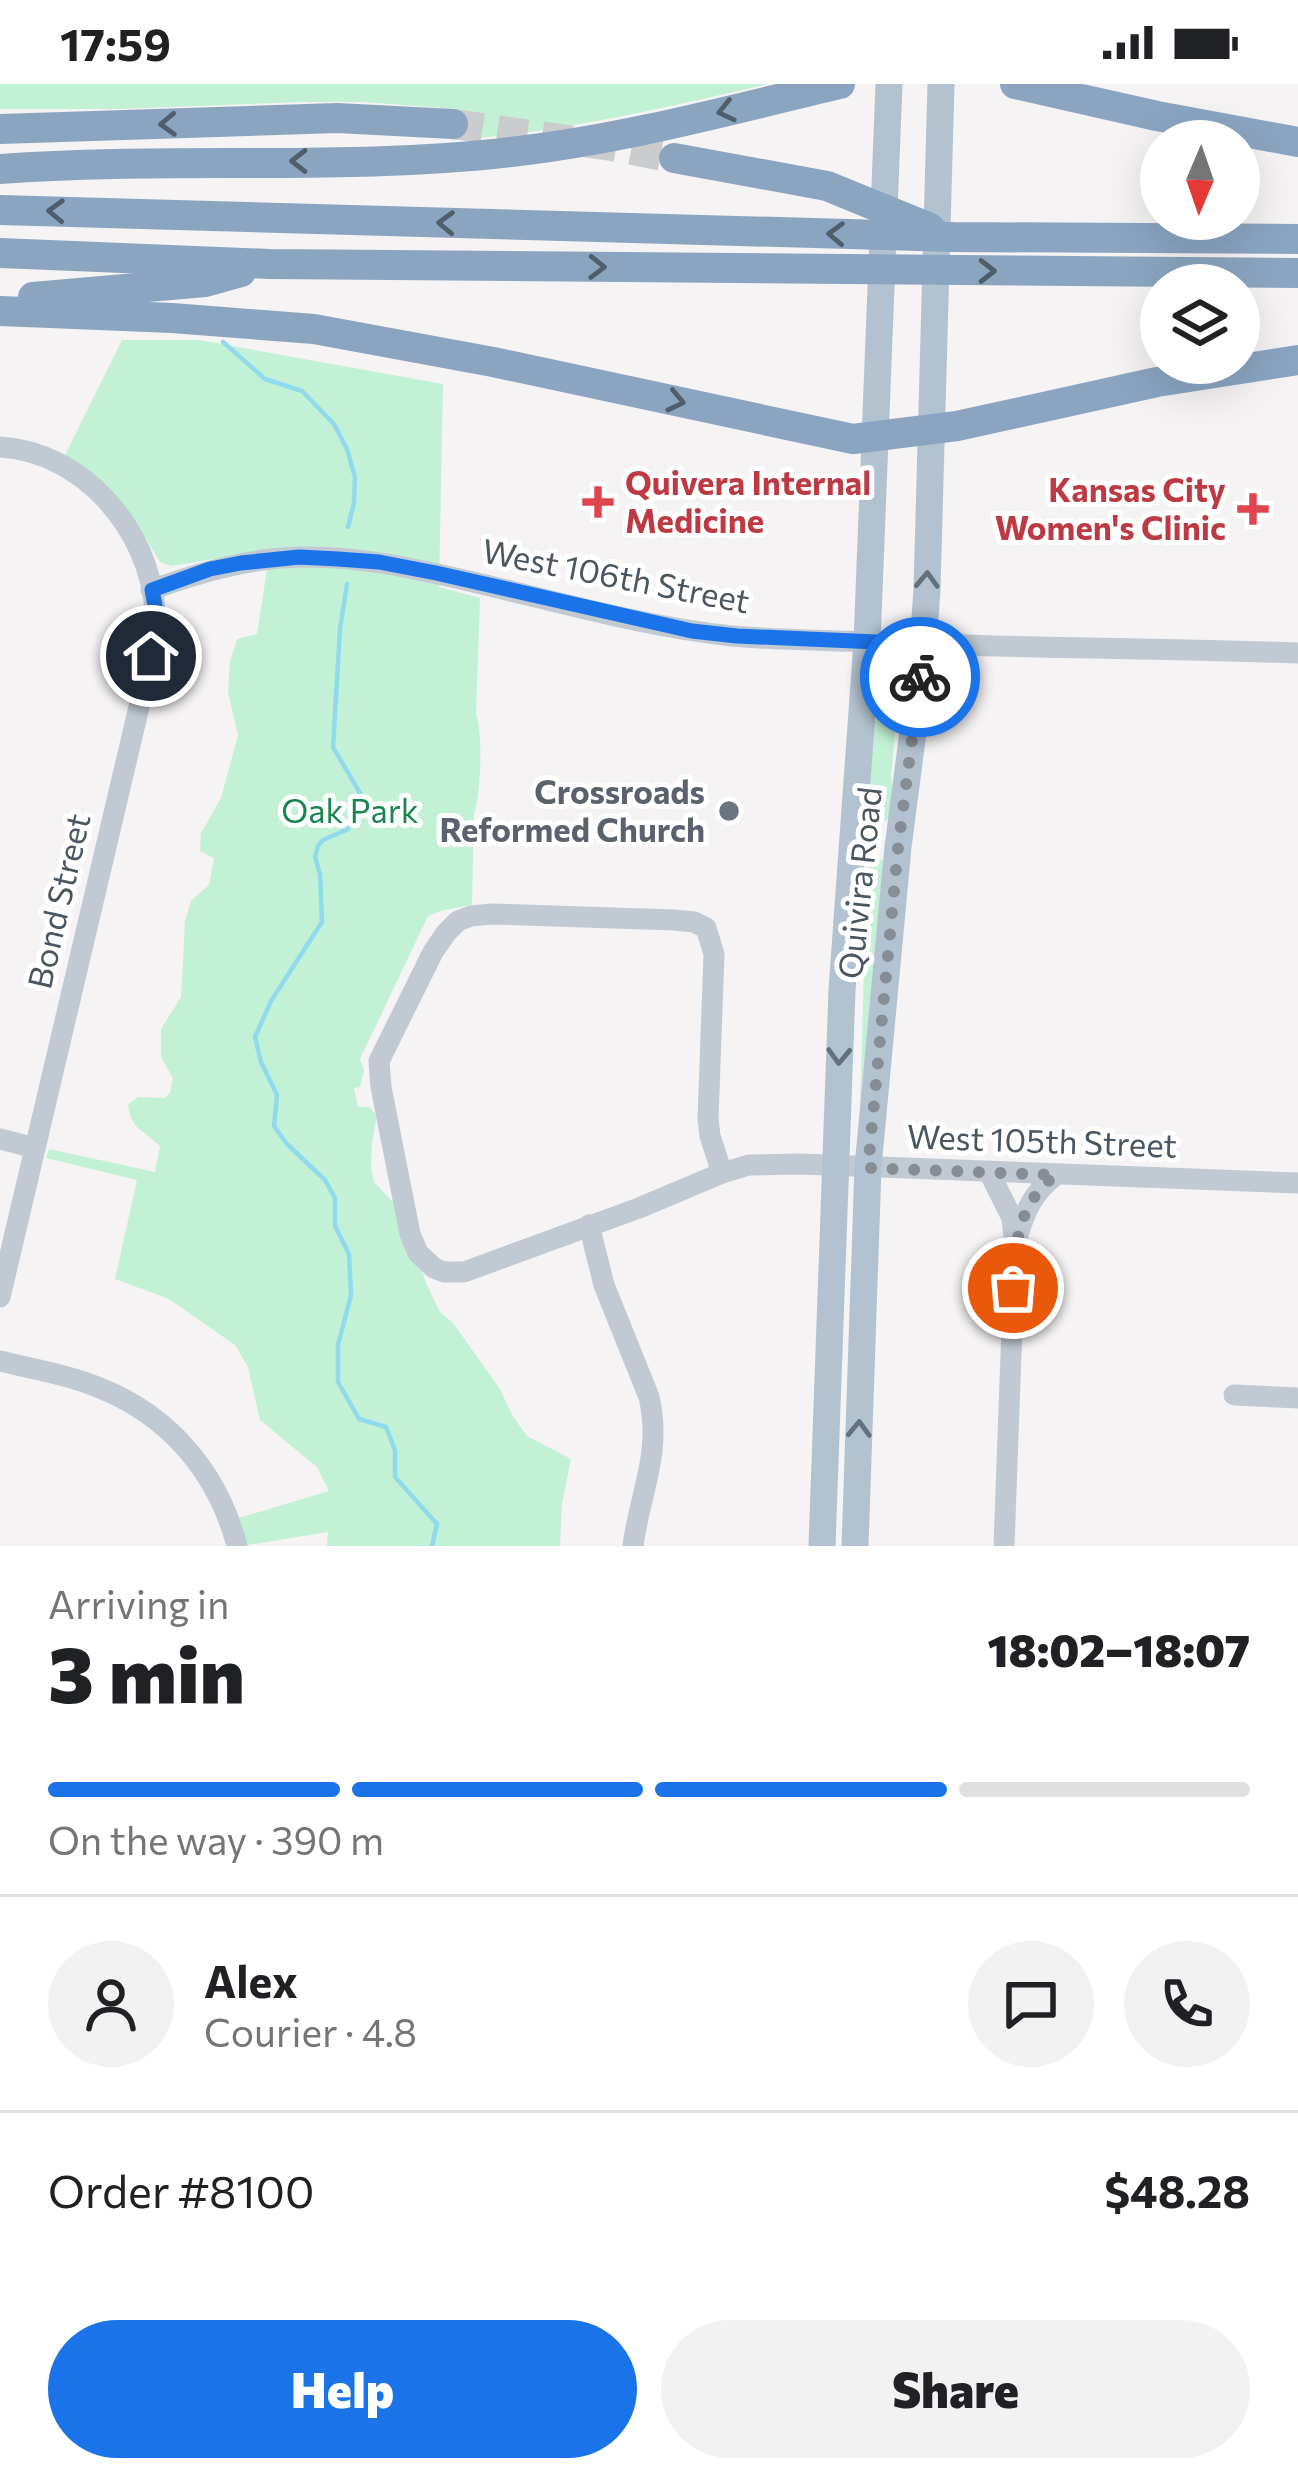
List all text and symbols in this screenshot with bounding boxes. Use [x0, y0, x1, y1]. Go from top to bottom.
text: 17:59 [60, 15, 171, 70]
one-way arrow [717, 97, 737, 122]
one-way arrow [158, 111, 177, 137]
north arrow [1140, 120, 1260, 240]
map controls [1140, 120, 1260, 384]
one-way arrow [289, 148, 307, 174]
one-way arrow [46, 199, 65, 225]
one-way arrow [436, 210, 455, 236]
one-way arrow [826, 221, 845, 247]
one-way arrow [588, 254, 607, 280]
one-way arrow [979, 258, 997, 284]
button: layers [1140, 264, 1260, 384]
one-way arrow [666, 388, 686, 413]
place label: Quivera Internal Medicine [625, 461, 871, 540]
place label: Kansas City Women's Clinic [995, 468, 1226, 547]
marker: Quivera Internal Medicine [582, 486, 614, 518]
marker: Kansas City Women's Clinic [1237, 493, 1269, 525]
street label: West 106th Street [479, 529, 753, 621]
one-way arrow [914, 570, 940, 589]
pin [100, 605, 202, 707]
courier [860, 617, 980, 737]
icon: home [118, 623, 184, 689]
icon: bike [887, 644, 953, 710]
place label: Crossroads Reformed Church [439, 770, 705, 849]
street label: Quivira Road [828, 785, 889, 981]
park label: Oak Park [281, 789, 419, 830]
marker: Crossroads Reformed Church [716, 798, 742, 824]
street label: Bond Street [17, 809, 98, 992]
one-way arrow [827, 1047, 853, 1066]
street label: West 105th Street [906, 1114, 1178, 1165]
pin [962, 1237, 1064, 1339]
icon: bag [980, 1255, 1046, 1321]
one-way arrow [846, 1419, 872, 1438]
text: Arriving in [48, 1579, 229, 1627]
text: 18:02–18:07 [988, 1621, 1250, 1676]
text: 3 min [48, 1624, 245, 1719]
text: On the way · 390 m [48, 1815, 384, 1863]
button: person [48, 1941, 174, 2067]
button: chat [968, 1941, 1094, 2067]
button: phone [1124, 1941, 1250, 2067]
text: Alex [204, 1952, 298, 2007]
text: Courier · 4.8 [204, 2007, 417, 2055]
text: Order #8100 [48, 2162, 314, 2217]
text: $48.28 [1104, 2162, 1250, 2217]
button: Help [48, 2320, 637, 2458]
button: Share [661, 2320, 1250, 2458]

